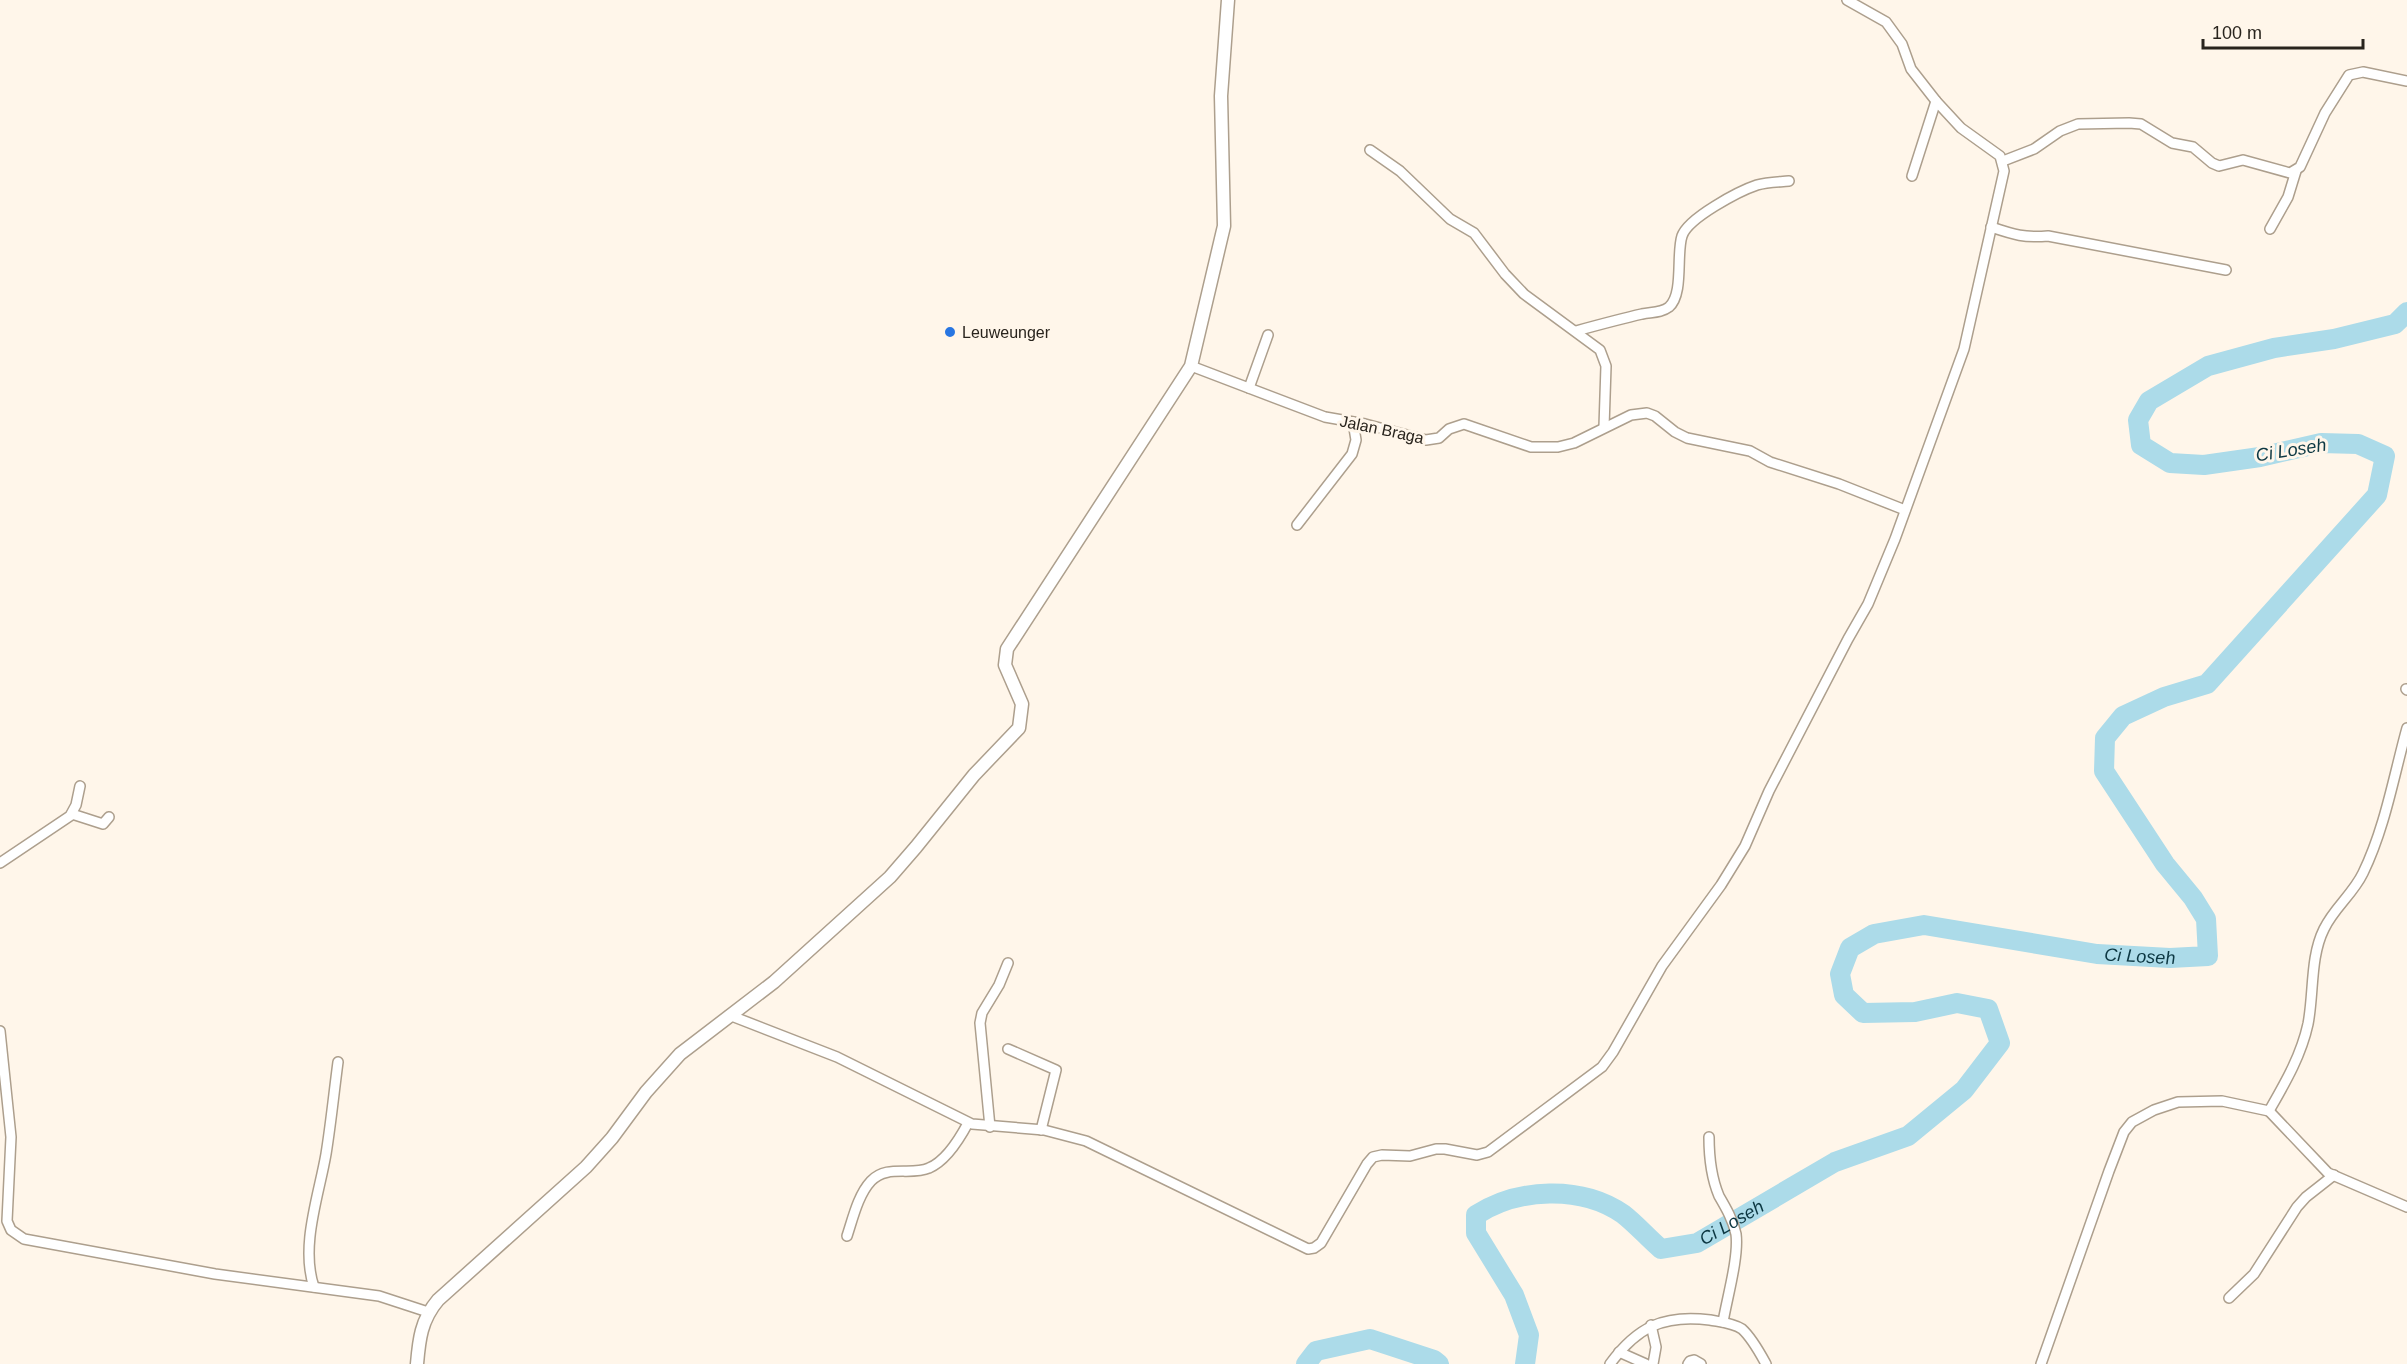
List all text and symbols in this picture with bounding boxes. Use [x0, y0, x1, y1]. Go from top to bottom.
scale bar [2203, 12, 2364, 50]
text: 100 m [2212, 23, 2262, 43]
place label: Leuweunger [962, 324, 1051, 341]
marker: Leuweunger [943, 325, 957, 339]
street label: Jalan Braga [1338, 412, 1426, 447]
water label: Ci Loseh [2254, 435, 2328, 465]
water label: Ci Loseh [2104, 944, 2176, 968]
water label: Ci Loseh [1696, 1196, 1767, 1249]

